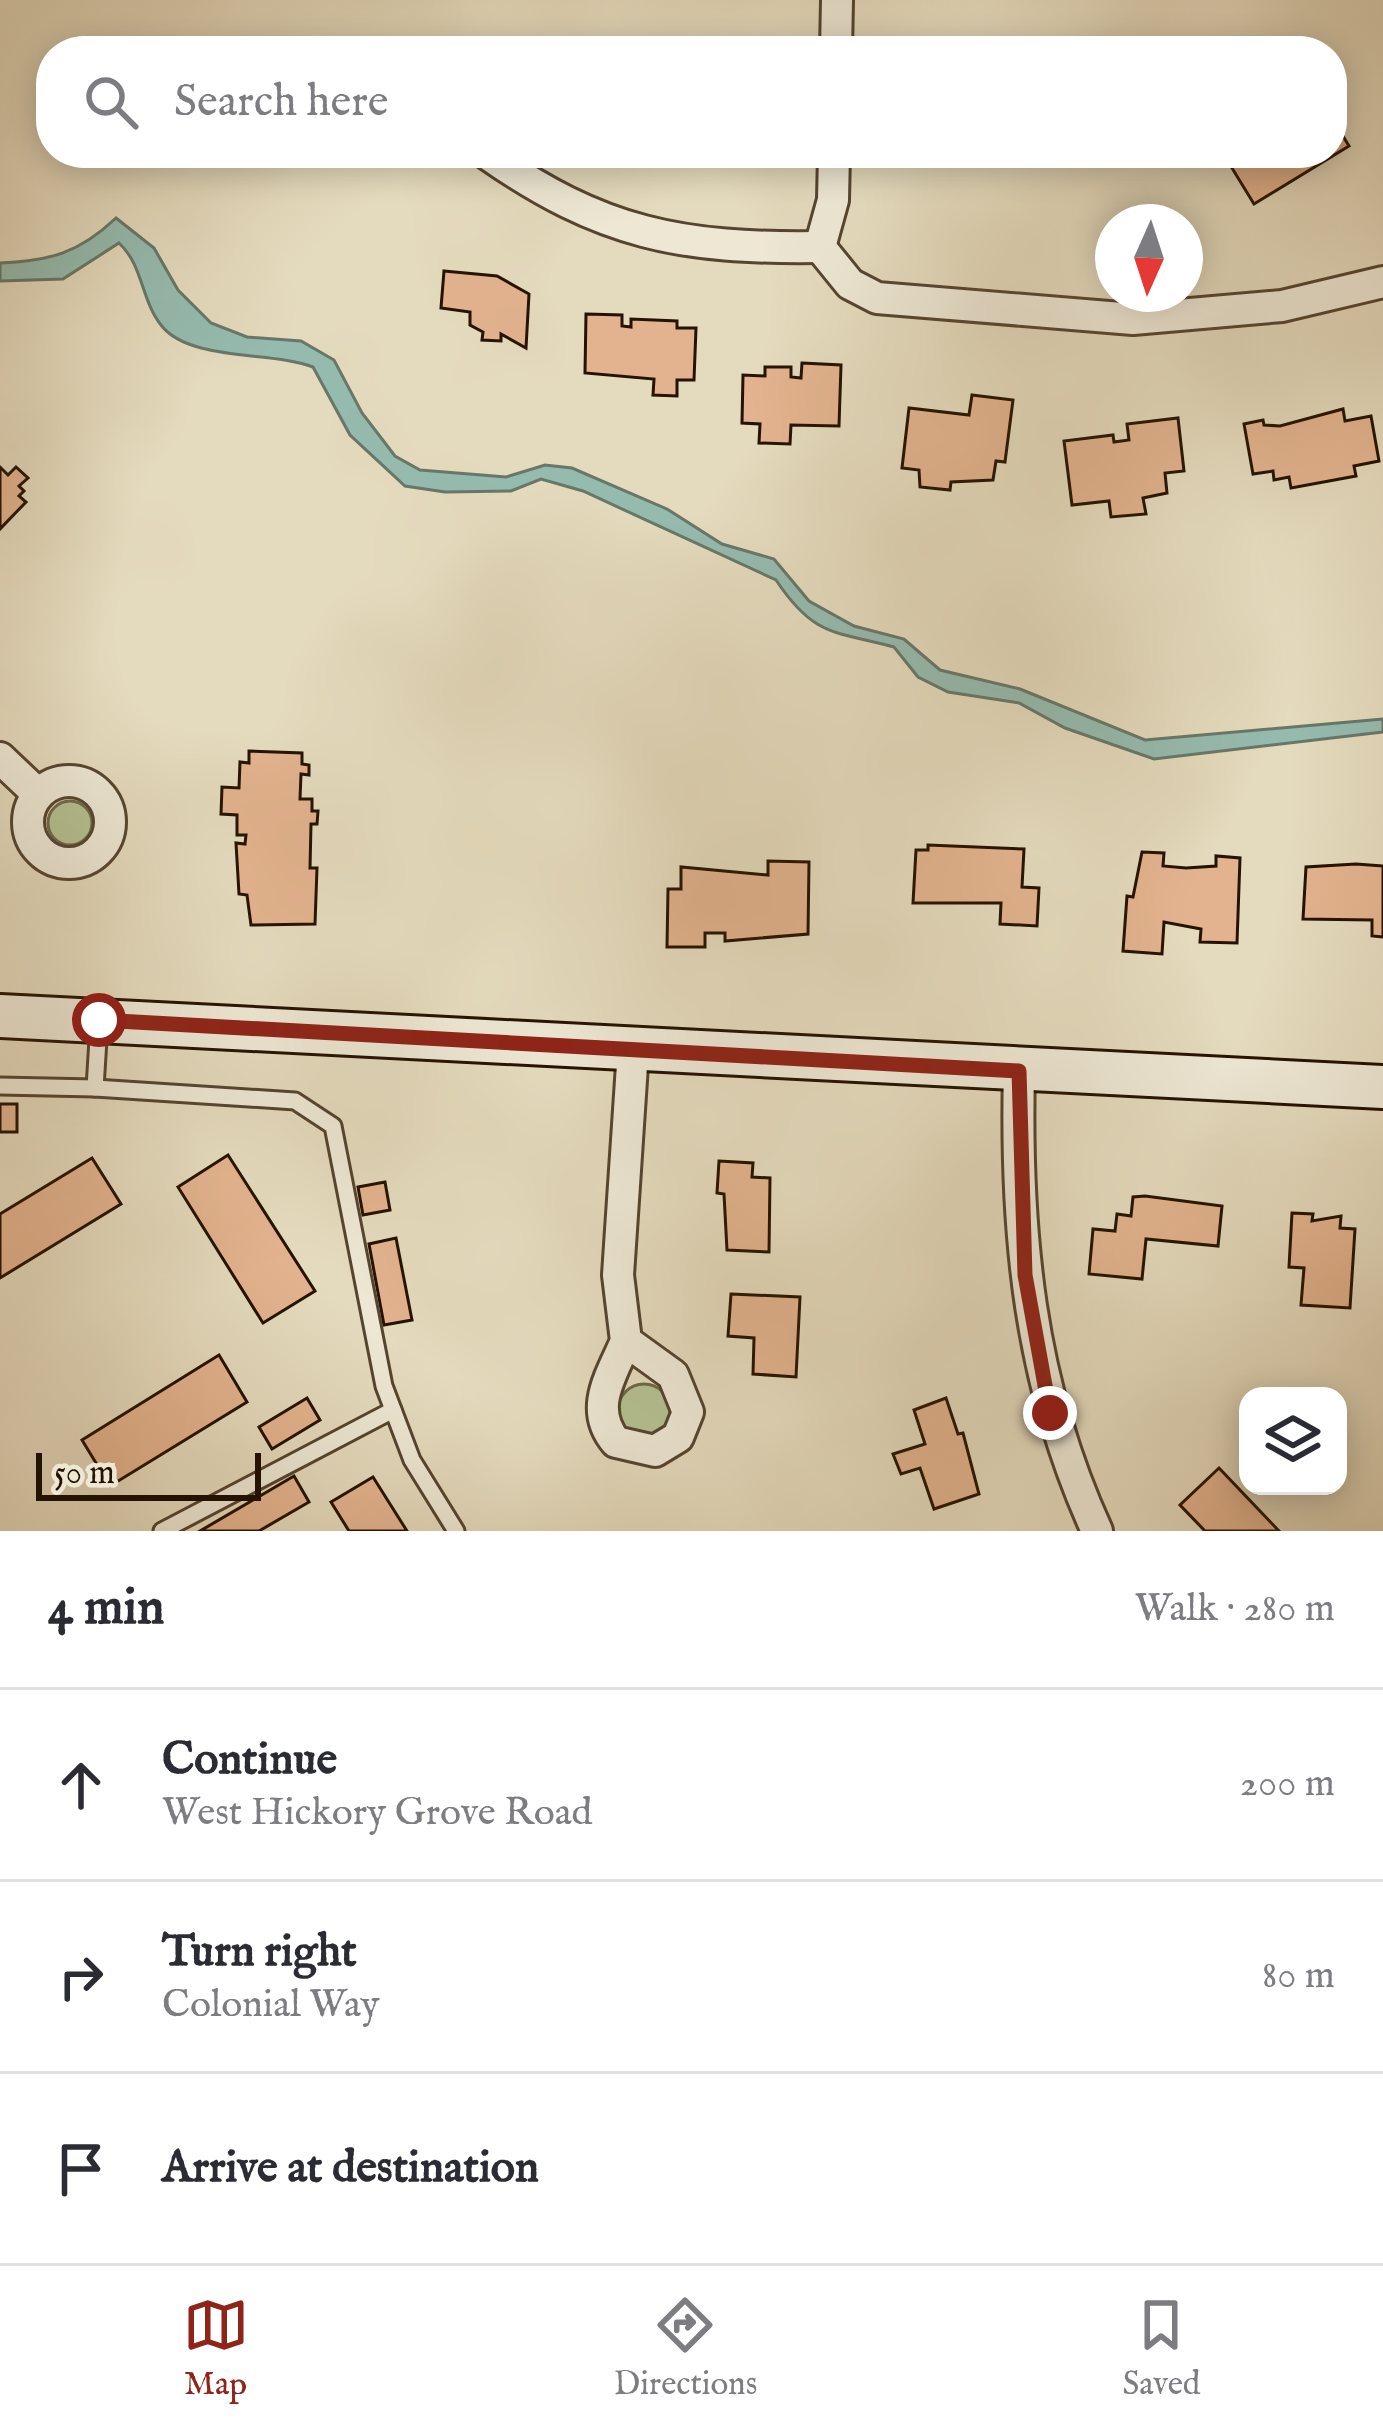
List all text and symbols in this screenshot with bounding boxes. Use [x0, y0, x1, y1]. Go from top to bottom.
search box [36, 36, 1347, 168]
icon: search [78, 69, 144, 135]
text: Search here [174, 74, 388, 131]
north arrow [1095, 204, 1203, 312]
route start [72, 993, 126, 1047]
route end [1023, 1386, 1077, 1440]
map controls [1239, 1387, 1347, 1495]
button: layers [1239, 1387, 1347, 1495]
scale bar [36, 1447, 261, 1500]
text: 50 m [54, 1453, 115, 1495]
text: 4 min [48, 1577, 164, 1642]
text: Walk · 280 m [1135, 1585, 1335, 1634]
text: Continue [162, 1732, 337, 1789]
icon: ahead [48, 1752, 114, 1818]
text: 200 m [1240, 1760, 1335, 1809]
text: West Hickory Grove Road [162, 1789, 592, 1838]
text: Turn right [162, 1924, 357, 1981]
icon: right [48, 1944, 114, 2010]
text: 80 m [1262, 1952, 1335, 2001]
text: Colonial Way [162, 1981, 380, 2030]
icon: arrive [48, 2136, 114, 2202]
text: Arrive at destination [162, 2140, 539, 2197]
tab: Map [183, 2292, 249, 2406]
tab: Directions [614, 2292, 757, 2406]
tab: Saved [1122, 2292, 1200, 2406]

